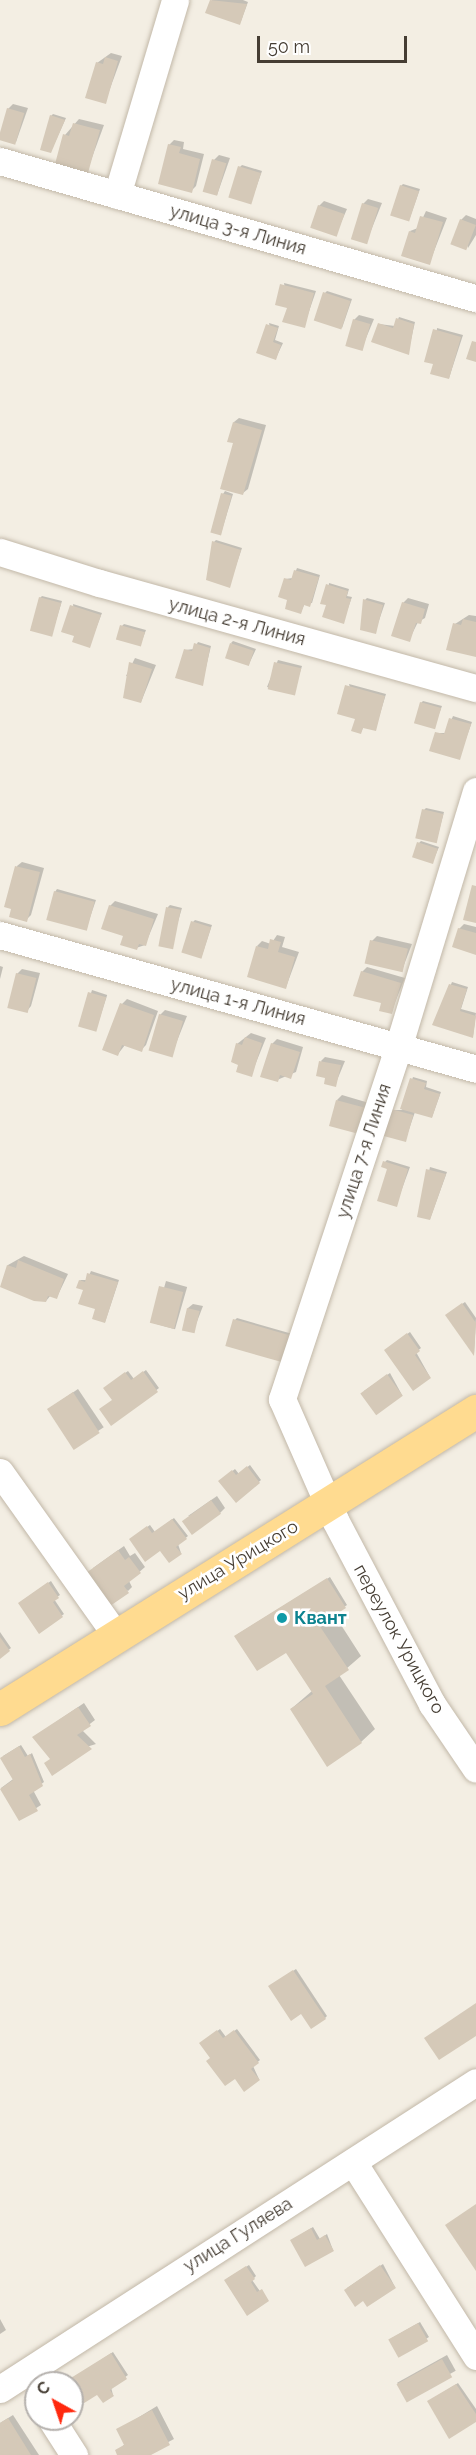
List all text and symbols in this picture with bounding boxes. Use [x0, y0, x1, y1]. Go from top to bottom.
scale bar [260, 24, 410, 62]
text: 50 m [268, 36, 310, 57]
street label: улица 3-я Линия [167, 200, 309, 260]
street label: улица 2-я Линия [166, 593, 308, 651]
street label: улица 1-я Линия [168, 974, 308, 1030]
street label: улица 7-я Линия [332, 1081, 396, 1221]
street label: улица Урицкого [174, 1516, 302, 1604]
street label: переулок Урицкого [349, 1560, 449, 1718]
place label: Квант [294, 1607, 347, 1629]
marker: Квант [275, 1611, 289, 1625]
street label: улица Гуляева [180, 2193, 296, 2277]
north arrow [24, 2371, 84, 2431]
text: С [33, 2378, 54, 2399]

